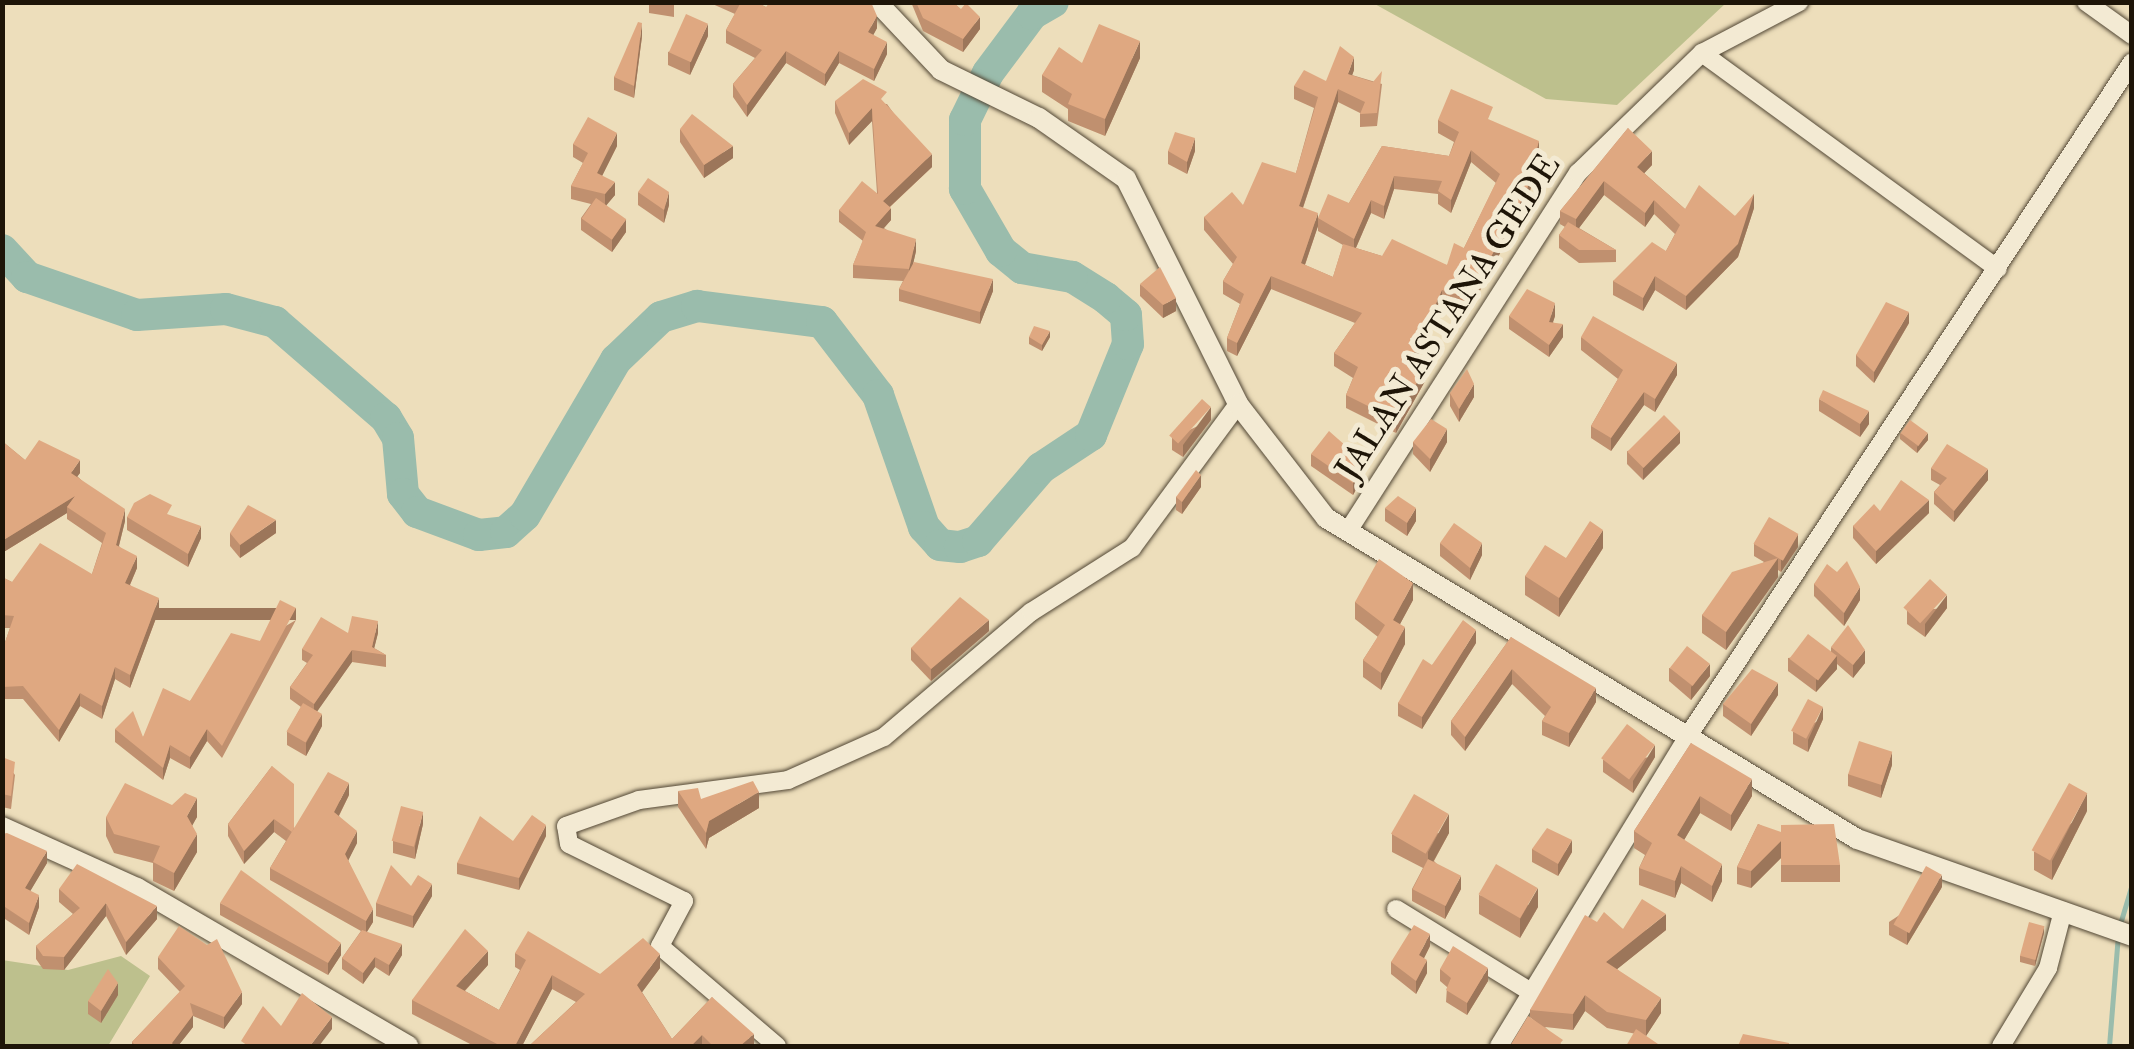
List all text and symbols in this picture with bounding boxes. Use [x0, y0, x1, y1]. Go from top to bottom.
street label: JALAN ASTANA GEDE [1327, 146, 1569, 488]

